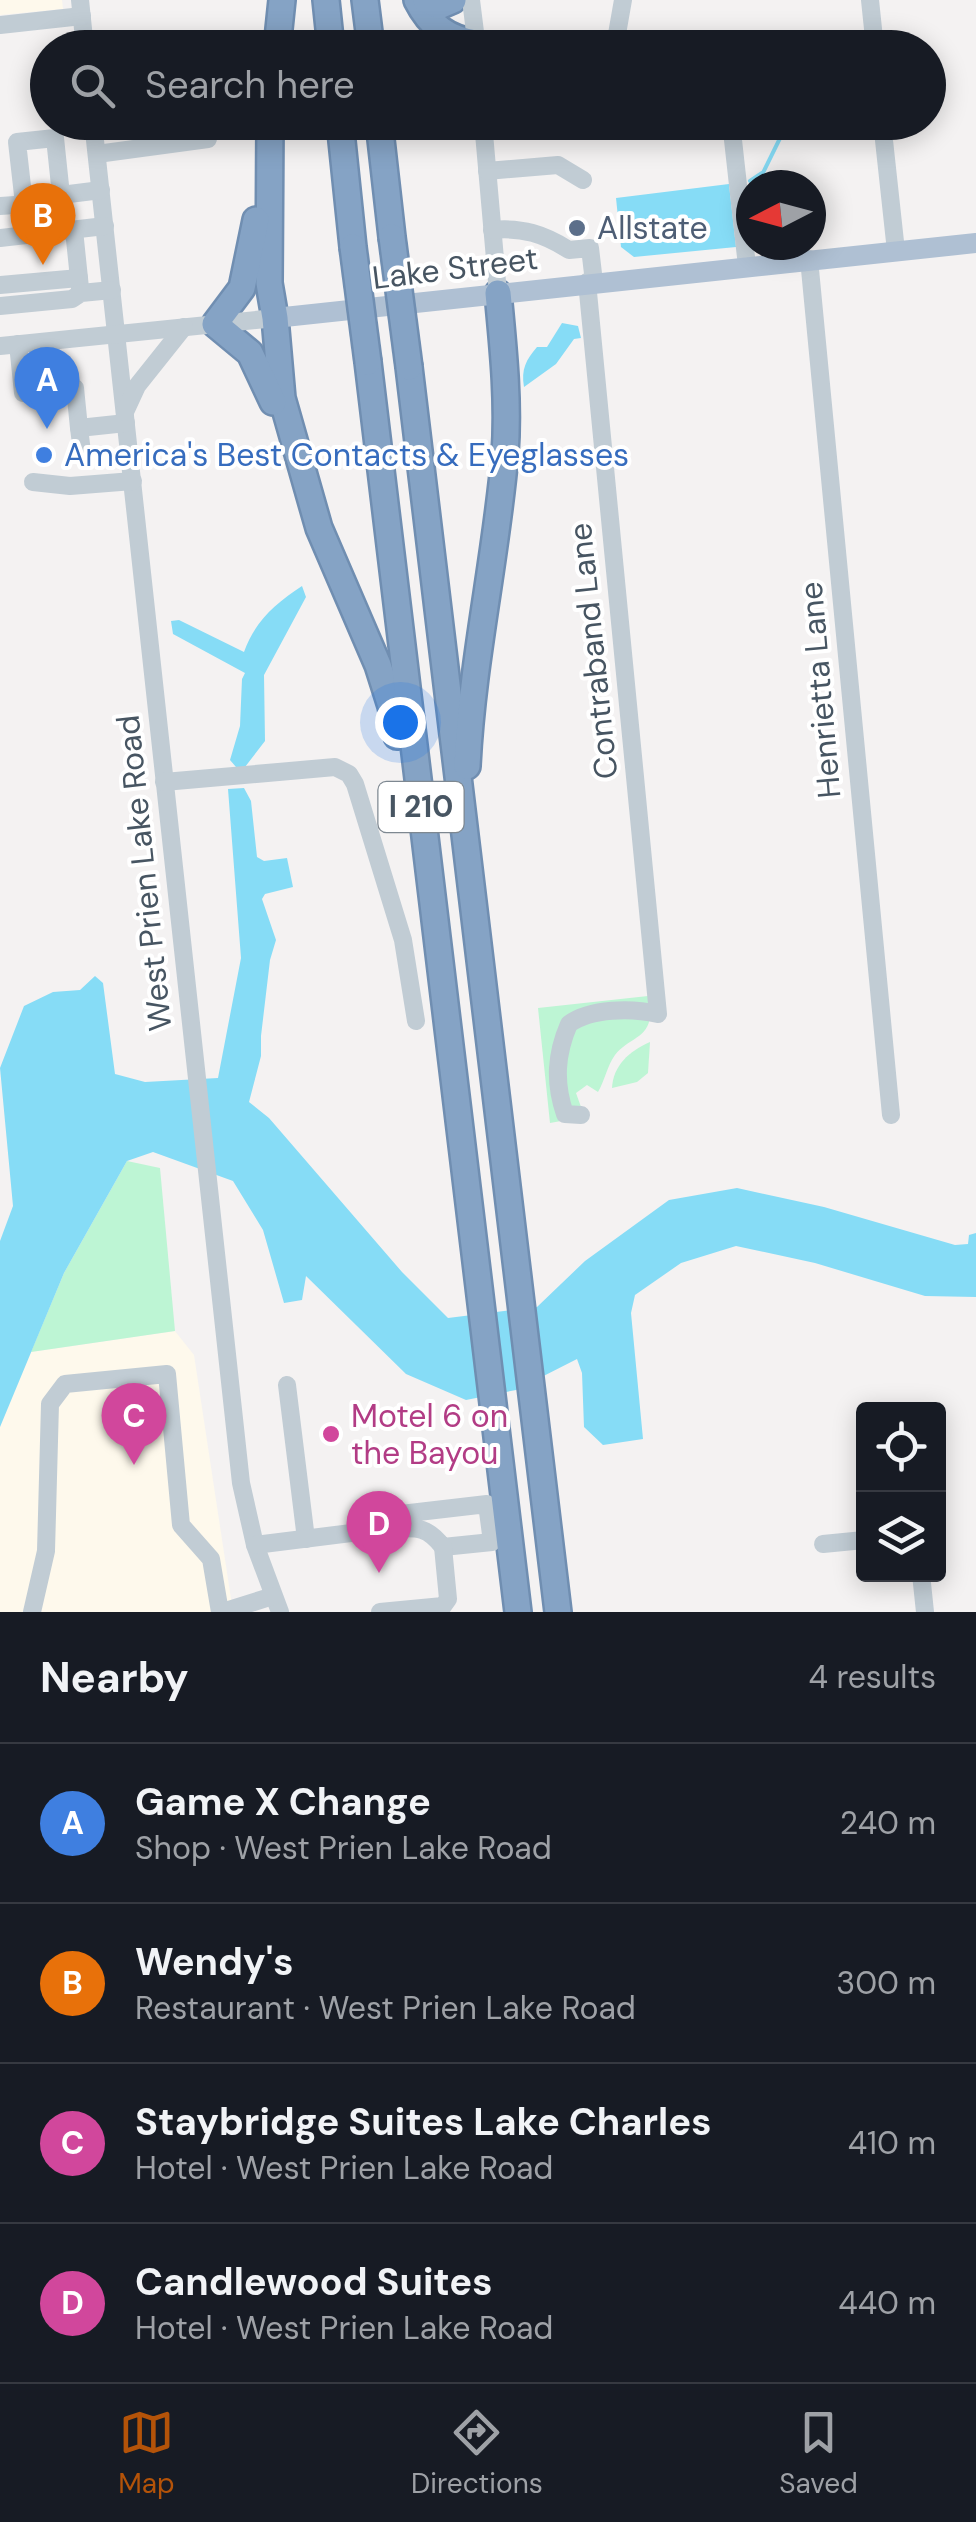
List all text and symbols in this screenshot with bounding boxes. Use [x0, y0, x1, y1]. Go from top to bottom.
search box [30, 30, 946, 140]
icon: search [65, 58, 120, 113]
text: Search here [145, 60, 355, 110]
north arrow [736, 170, 826, 260]
pin: B [10, 182, 76, 265]
place label: Allstate [597, 207, 708, 249]
marker: Allstate [566, 217, 588, 239]
street label: Lake Street [370, 237, 540, 299]
pin: A [15, 346, 80, 429]
place label: America's Best Contacts & Eyeglasses [64, 434, 629, 476]
marker: America's Best Contacts & Eyeglasses [33, 444, 55, 466]
street label: Contraband Lane [559, 521, 627, 781]
street label: Henrietta Lane [790, 580, 850, 800]
your location [375, 697, 426, 748]
street label: West Prien Lake Road [107, 713, 181, 1033]
road number: I 210 [378, 782, 464, 832]
pin: C [102, 1382, 166, 1465]
place label: Motel 6 on the Bayou [351, 1395, 508, 1474]
map controls [856, 1402, 946, 1582]
button: locate [856, 1402, 946, 1492]
marker: Motel 6 on the Bayou [320, 1423, 342, 1445]
pin: D [346, 1490, 412, 1573]
button: layers [856, 1492, 946, 1582]
text: Nearby [40, 1650, 189, 1705]
text: 4 results [809, 1656, 936, 1698]
text: Game X Change [135, 1777, 431, 1827]
text: A [61, 1802, 84, 1844]
text: 240 m [840, 1802, 936, 1844]
text: Shop · West Prien Lake Road [135, 1827, 552, 1869]
text: Wendy's [135, 1937, 294, 1987]
text: B [62, 1962, 83, 2004]
text: 300 m [836, 1962, 936, 2004]
text: Restaurant · West Prien Lake Road [135, 1987, 636, 2029]
text: Staybridge Suites Lake Charles [135, 2097, 711, 2147]
text: C [61, 2122, 84, 2164]
text: 410 m [848, 2122, 936, 2164]
text: Hotel · West Prien Lake Road [135, 2147, 553, 2189]
text: Candlewood Suites [135, 2257, 492, 2307]
text: D [61, 2282, 84, 2324]
text: 440 m [838, 2282, 936, 2324]
text: Hotel · West Prien Lake Road [135, 2307, 553, 2349]
tab: Map [118, 2405, 175, 2502]
tab: Directions [411, 2405, 543, 2502]
tab: Saved [779, 2405, 858, 2502]

